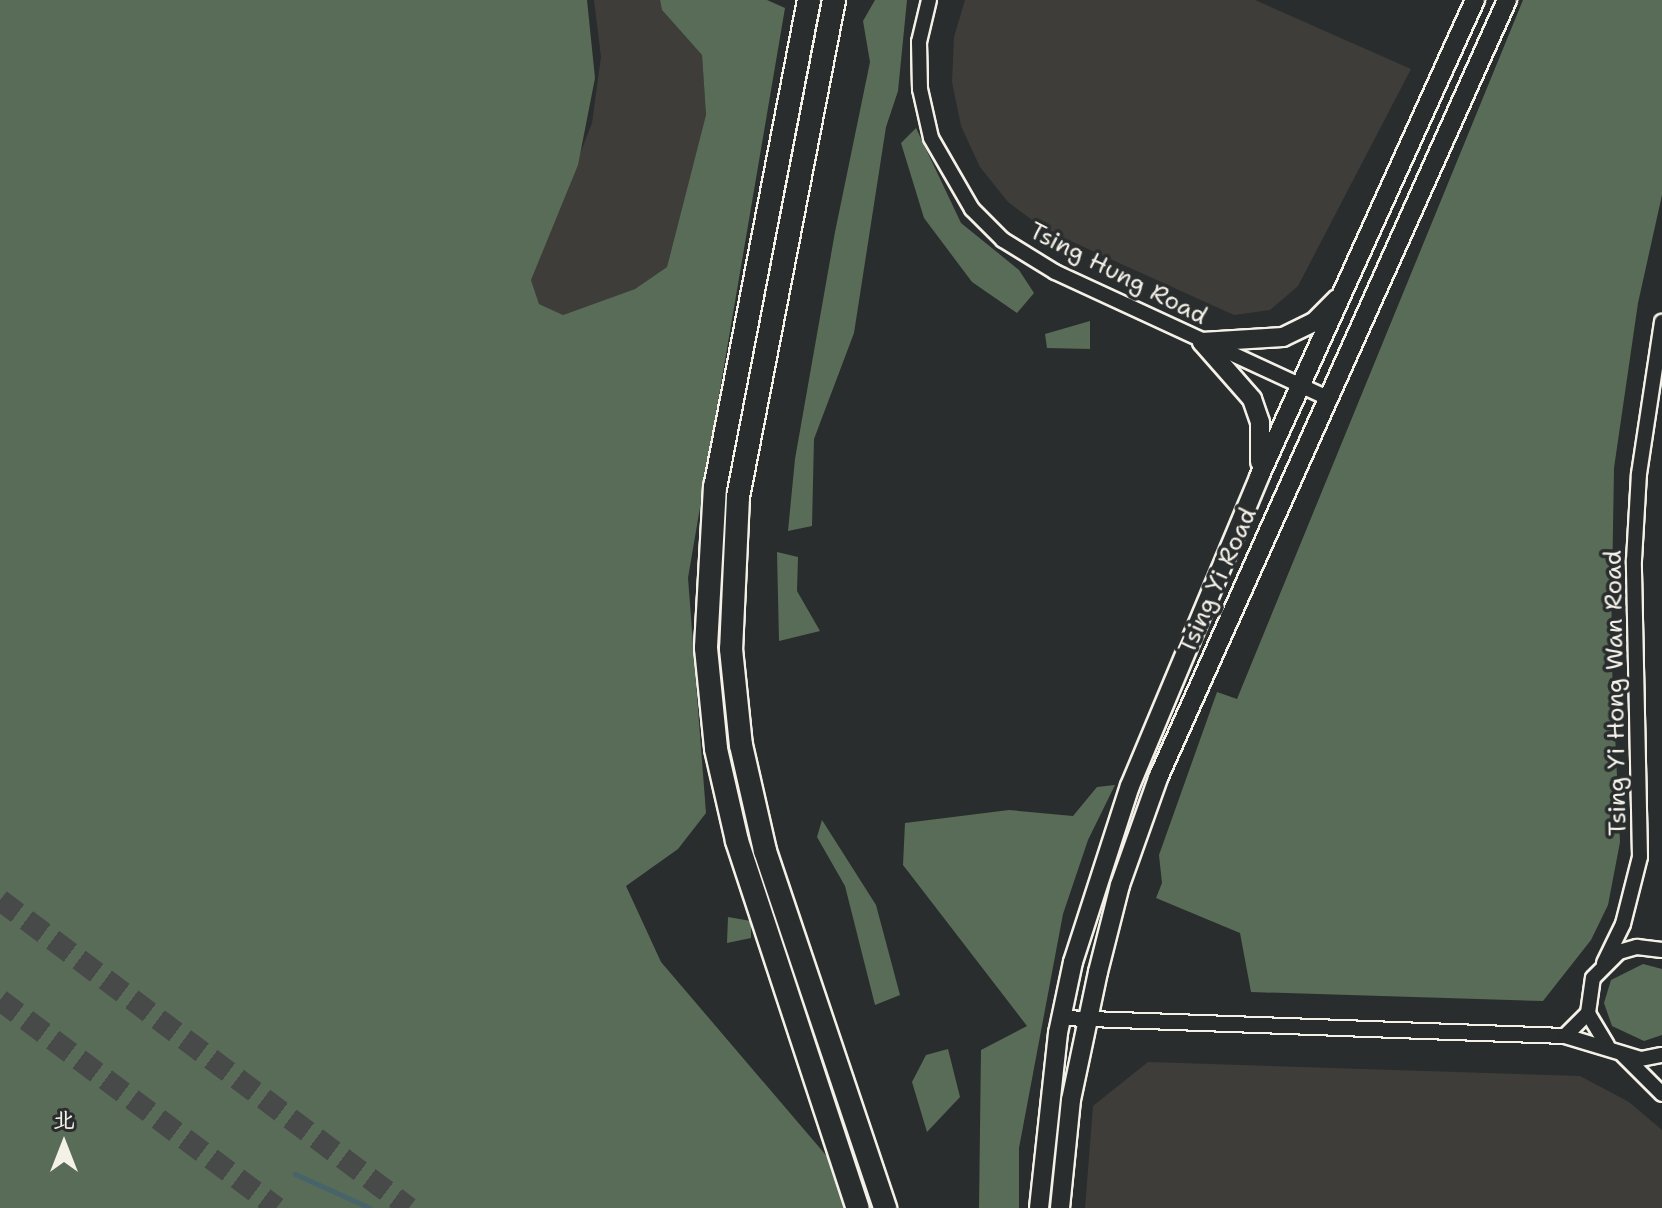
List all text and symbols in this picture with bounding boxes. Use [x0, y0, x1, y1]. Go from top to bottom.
street label: Tsing Hung Road [1024, 217, 1212, 331]
street label: Tsing Yi Road [1173, 503, 1263, 659]
street label: Tsing Yi Hong Wan Road [1599, 550, 1633, 836]
north arrow [24, 1104, 104, 1184]
text: 北 [53, 1105, 75, 1134]

